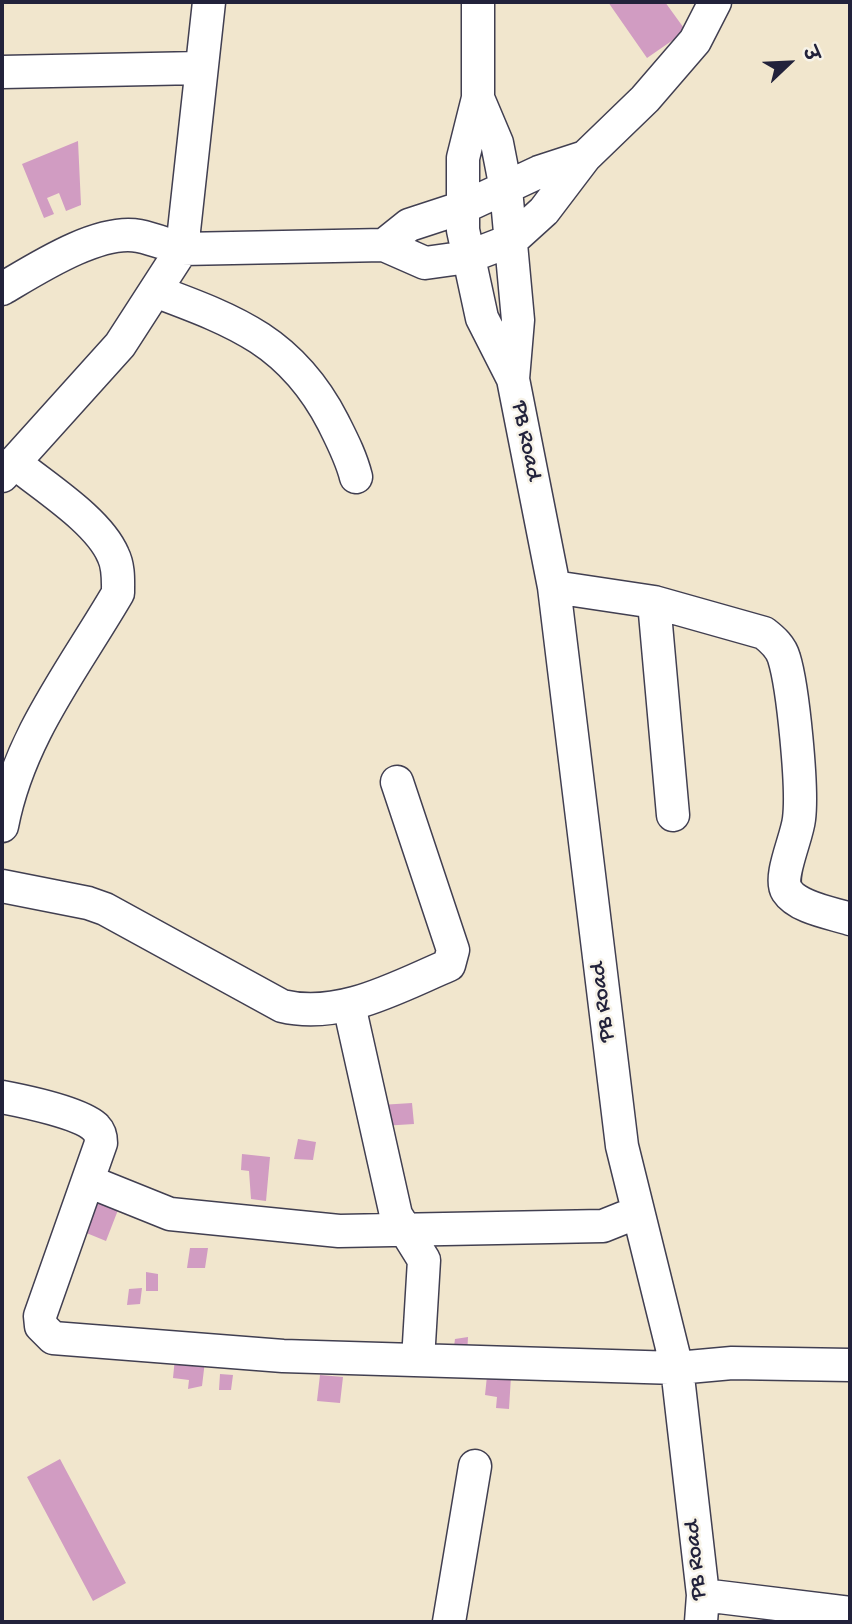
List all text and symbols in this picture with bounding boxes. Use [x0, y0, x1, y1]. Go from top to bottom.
north arrow [754, 28, 824, 98]
text: उ [796, 44, 822, 65]
street label: PB Road [504, 399, 546, 483]
street label: PB Road [585, 961, 623, 1043]
street label: PB Road [680, 1519, 714, 1601]

